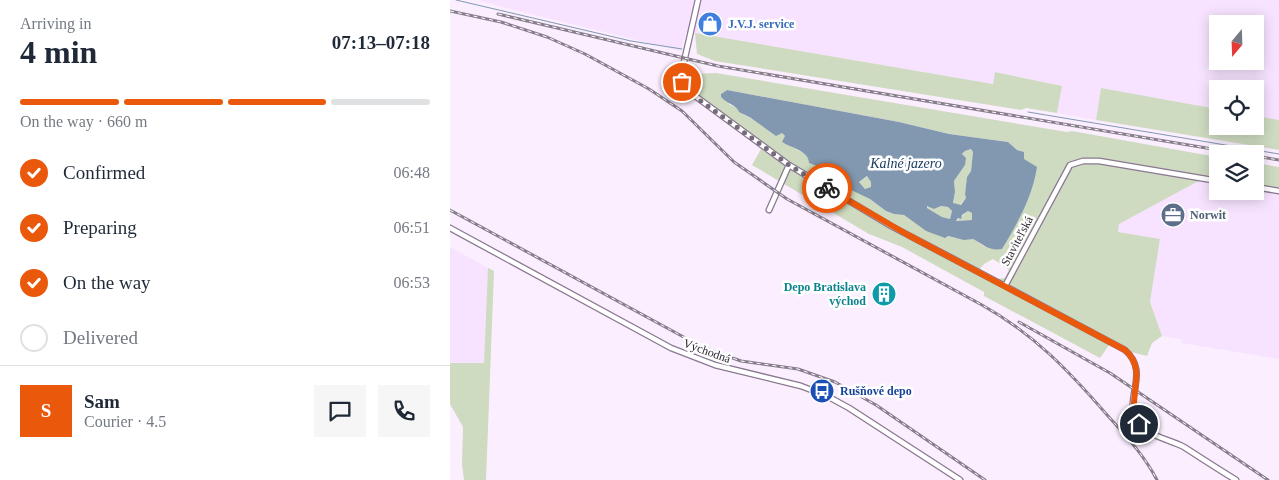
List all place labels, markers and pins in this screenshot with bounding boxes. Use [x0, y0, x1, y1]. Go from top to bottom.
shop icon: J.V.J. service [697, 11, 723, 37]
place label: J.V.J. service [728, 17, 795, 31]
pin [661, 61, 703, 103]
office icon: Norwit [1160, 202, 1186, 228]
place label: Norwit [1190, 208, 1226, 222]
place label: Depo Bratislava východ [784, 280, 866, 308]
building icon: Depo Bratislava východ [871, 281, 897, 307]
bus stop icon: Rušňové depo [809, 378, 835, 404]
place label: Rušňové depo [840, 384, 912, 398]
pin [1118, 403, 1160, 445]

